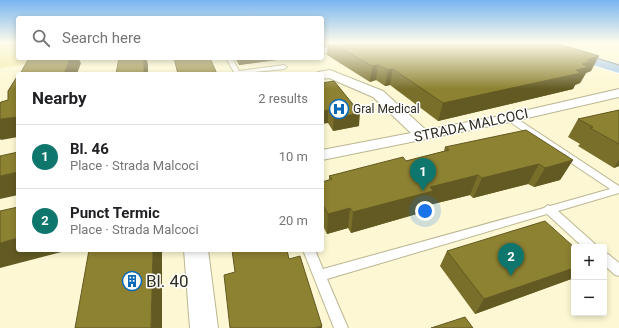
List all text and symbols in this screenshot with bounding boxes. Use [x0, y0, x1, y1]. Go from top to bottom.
search box [16, 16, 324, 60]
icon: search [30, 27, 52, 49]
text: Search here [62, 29, 141, 47]
text: Nearby [32, 88, 87, 108]
text: 2 results [258, 91, 308, 106]
hospital icon: Gral Medical [328, 98, 350, 120]
place label: Gral Medical [353, 102, 420, 116]
street label: STRADA MALCOCI [412, 105, 530, 145]
text: Bl. 46 [70, 140, 109, 158]
text: 1 [41, 149, 49, 164]
text: 10 m [279, 149, 308, 164]
text: Place · Strada Malcoci [70, 158, 199, 173]
pin: 1 [410, 158, 436, 191]
your location [415, 201, 435, 221]
text: Punct Termic [70, 204, 160, 222]
text: 2 [41, 213, 49, 228]
text: 20 m [279, 213, 308, 228]
text: Place · Strada Malcoci [70, 222, 199, 237]
pin: 2 [498, 243, 524, 276]
map controls [571, 244, 607, 316]
button: + [571, 244, 607, 280]
building icon: Bl. 40 [121, 270, 143, 292]
place label: Bl. 40 [146, 271, 189, 291]
button: − [571, 280, 607, 316]

